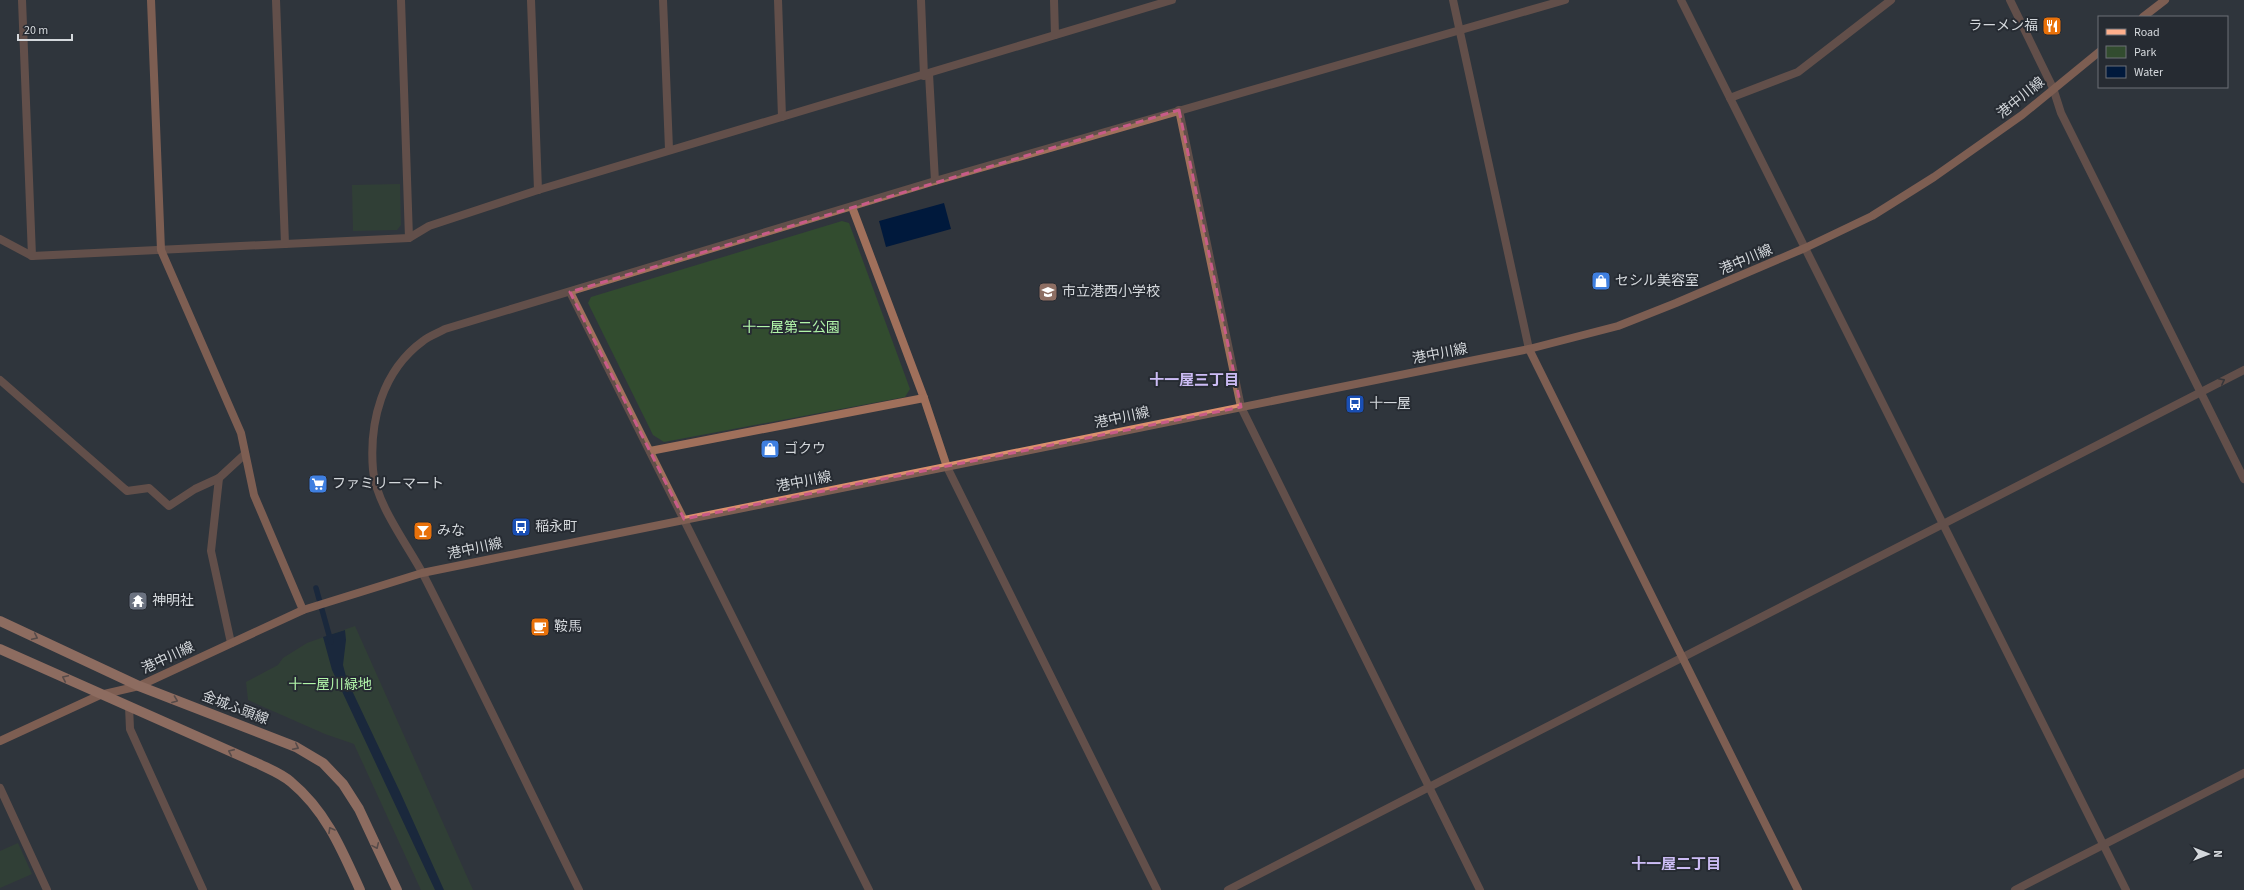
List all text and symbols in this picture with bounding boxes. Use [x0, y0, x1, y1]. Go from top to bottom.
restaurant icon: ラーメン福 [2041, 15, 2063, 37]
scale bar [18, 16, 72, 42]
place label: ラーメン福 [1969, 16, 2038, 36]
legend [2098, 16, 2228, 88]
text: 20 m [24, 22, 48, 39]
text: Road [2134, 24, 2160, 41]
text: Park [2134, 44, 2156, 61]
text: Water [2134, 64, 2164, 81]
street label: 港中川線 [1993, 73, 2049, 123]
street label: 港中川線 [1716, 240, 1776, 280]
shop icon: セシル美容室 [1590, 270, 1612, 292]
place label: セシル美容室 [1615, 271, 1699, 291]
school or university icon: 市立港西小学校 [1037, 281, 1059, 303]
place label: 市立港西小学校 [1062, 282, 1160, 302]
park label: 十一屋第二公園 [742, 318, 840, 338]
street label: 港中川線 [1411, 339, 1469, 369]
district label: 十一屋三丁目 [1149, 370, 1239, 391]
one-way arrow [2218, 378, 2226, 386]
bus stop icon: 十一屋 [1344, 393, 1366, 415]
place label: 十一屋 [1369, 394, 1411, 414]
street label: 港中川線 [1093, 402, 1151, 434]
shop icon: ゴクウ [759, 438, 781, 460]
place label: ゴクウ [784, 439, 826, 459]
street label: 港中川線 [775, 467, 833, 497]
supermarket icon: ファミリーマート [307, 473, 329, 495]
place label: ファミリーマート [332, 474, 444, 494]
bus stop icon: 稲永町 [510, 516, 532, 538]
place label: 稲永町 [535, 517, 577, 537]
bar icon: みな [412, 520, 434, 542]
place label: みな [437, 521, 465, 541]
street label: 港中川線 [446, 533, 504, 565]
temple icon: 神明社 [127, 590, 149, 612]
place label: 神明社 [152, 591, 194, 611]
cafe icon: 鞍馬 [529, 616, 551, 638]
place label: 鞍馬 [554, 617, 582, 637]
one-way arrow [31, 632, 39, 640]
street label: 港中川線 [138, 637, 198, 679]
one-way arrow [61, 675, 68, 683]
park label: 十一屋川緑地 [288, 675, 372, 695]
street label: 金城ふ頭線 [199, 686, 271, 730]
one-way arrow [172, 695, 179, 703]
one-way arrow [292, 743, 299, 750]
one-way arrow [228, 748, 235, 756]
one-way arrow [329, 826, 336, 834]
north arrow [2188, 834, 2228, 874]
one-way arrow [371, 841, 379, 849]
text: N [2210, 850, 2225, 858]
district label: 十一屋二丁目 [1631, 854, 1721, 875]

